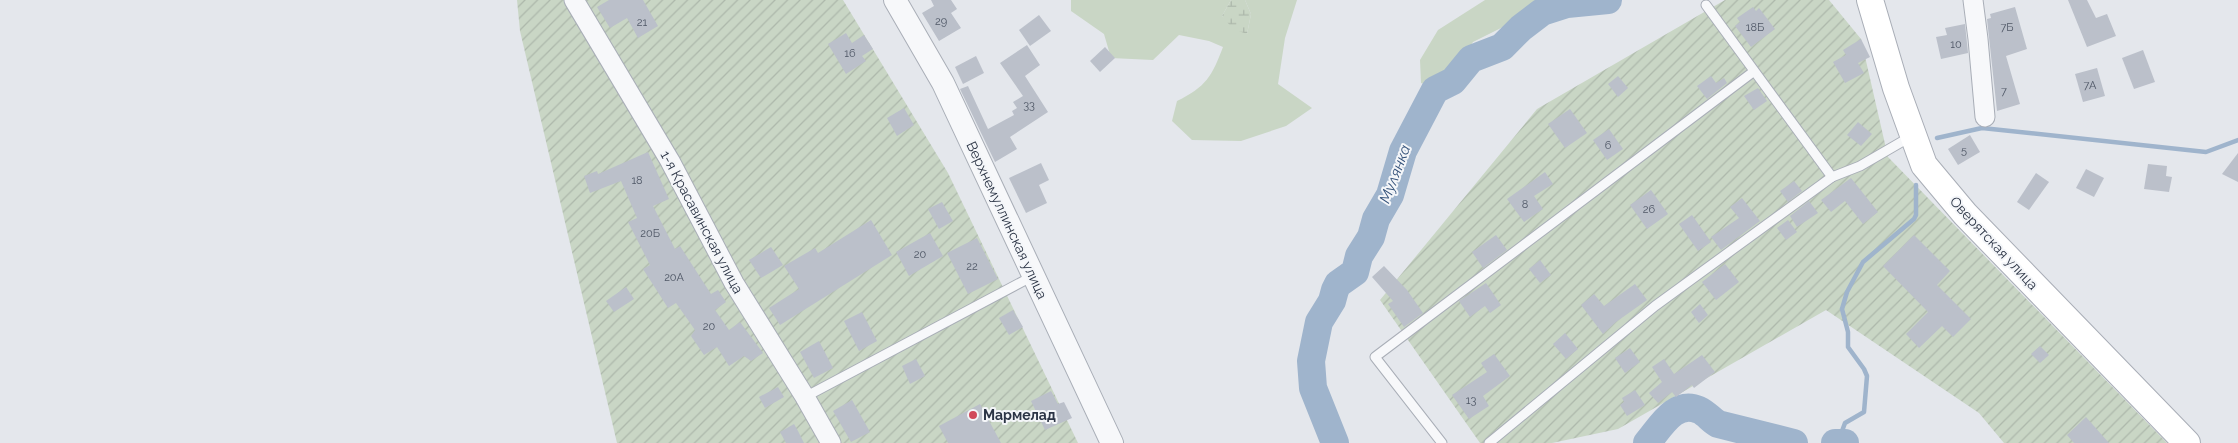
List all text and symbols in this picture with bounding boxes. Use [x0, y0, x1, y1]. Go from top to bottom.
house number: 29 [935, 15, 947, 28]
house number: 21 [637, 16, 648, 29]
house number: 18Б [1746, 21, 1764, 34]
house number: 7Б [2000, 21, 2014, 34]
house number: 10 [1950, 38, 1962, 51]
house number: 16 [844, 47, 856, 60]
house number: 7А [2084, 79, 2097, 92]
house number: 7 [2001, 85, 2007, 98]
house number: 33 [1023, 99, 1035, 112]
street label: Верхнемуллинская улица [963, 139, 1051, 301]
house number: 6 [1605, 139, 1612, 152]
water label: Мулянка [1376, 142, 1414, 206]
house number: 5 [1961, 144, 1967, 157]
street label: 1-я Красавинская улица [657, 148, 747, 296]
house number: 18 [631, 174, 643, 187]
street label: Оверятская улица [1947, 193, 2041, 293]
house number: 8 [1522, 198, 1528, 211]
house number: 26 [1643, 203, 1656, 216]
house number: 20Б [640, 227, 660, 240]
house number: 20 [914, 248, 926, 261]
house number: 22 [966, 260, 978, 273]
house number: 20А [664, 271, 684, 284]
house number: 20 [703, 320, 715, 333]
house number: 13 [1466, 394, 1476, 407]
place label: Мармелад [983, 407, 1056, 423]
marker: Мармелад [967, 409, 979, 421]

